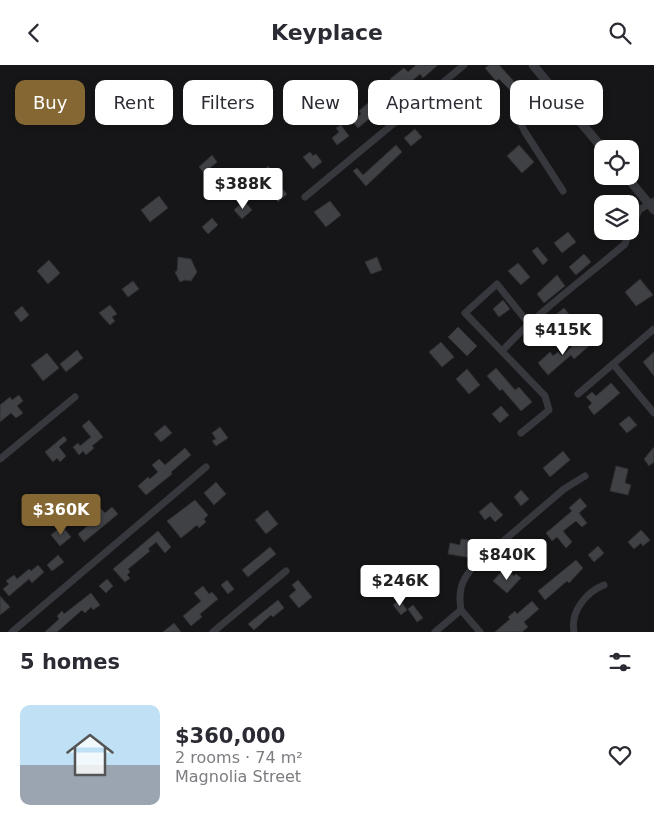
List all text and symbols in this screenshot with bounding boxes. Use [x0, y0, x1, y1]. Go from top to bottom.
icon: back [20, 19, 48, 47]
icon: search [606, 19, 634, 47]
text: Keyplace [271, 20, 383, 45]
chip: Buy [15, 80, 85, 125]
chip: Rent [95, 80, 173, 125]
chip: Filters [183, 80, 273, 125]
chip: New [283, 80, 358, 125]
chip: Apartment [368, 80, 500, 125]
chip: House [510, 80, 603, 125]
map controls [594, 140, 639, 240]
button: locate [594, 140, 639, 185]
pin: $388K [208, 167, 278, 210]
text: $388K [215, 174, 271, 193]
button: layers [594, 195, 639, 240]
pin: $415K [528, 313, 598, 356]
text: $415K [535, 320, 591, 339]
pin: $360K [26, 493, 96, 536]
text: $360K [33, 500, 89, 519]
pin: $840K [472, 539, 542, 581]
text: $840K [479, 545, 535, 564]
pin: $246K [365, 565, 435, 607]
text: $246K [372, 571, 428, 590]
icon: filters [606, 648, 634, 676]
text: 5 homes [20, 650, 120, 674]
text: $360,000 [175, 724, 285, 748]
icon: home [60, 725, 120, 785]
icon: heart [606, 741, 634, 769]
text: 2 rooms · 74 m² [175, 748, 303, 767]
text: Magnolia Street [175, 767, 301, 786]

